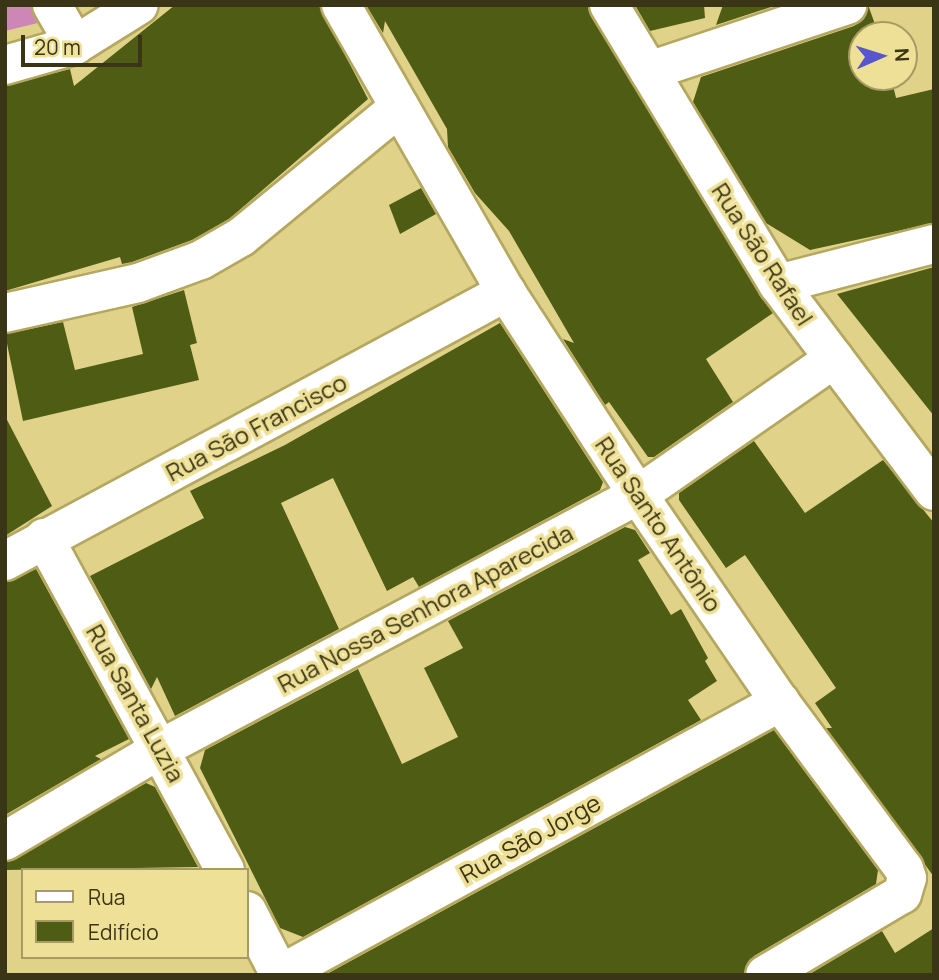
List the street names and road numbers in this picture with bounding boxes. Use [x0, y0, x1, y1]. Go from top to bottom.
street label: Rua São Rafael [706, 177, 820, 331]
street label: Rua São Francisco [161, 367, 351, 487]
street label: Rua Santo Antônio [590, 431, 728, 617]
street label: Rua Nossa Senhora Aparecida [273, 518, 577, 698]
street label: Rua Santa Luzia [81, 619, 191, 787]
street label: Rua São Jorge [455, 788, 605, 888]

